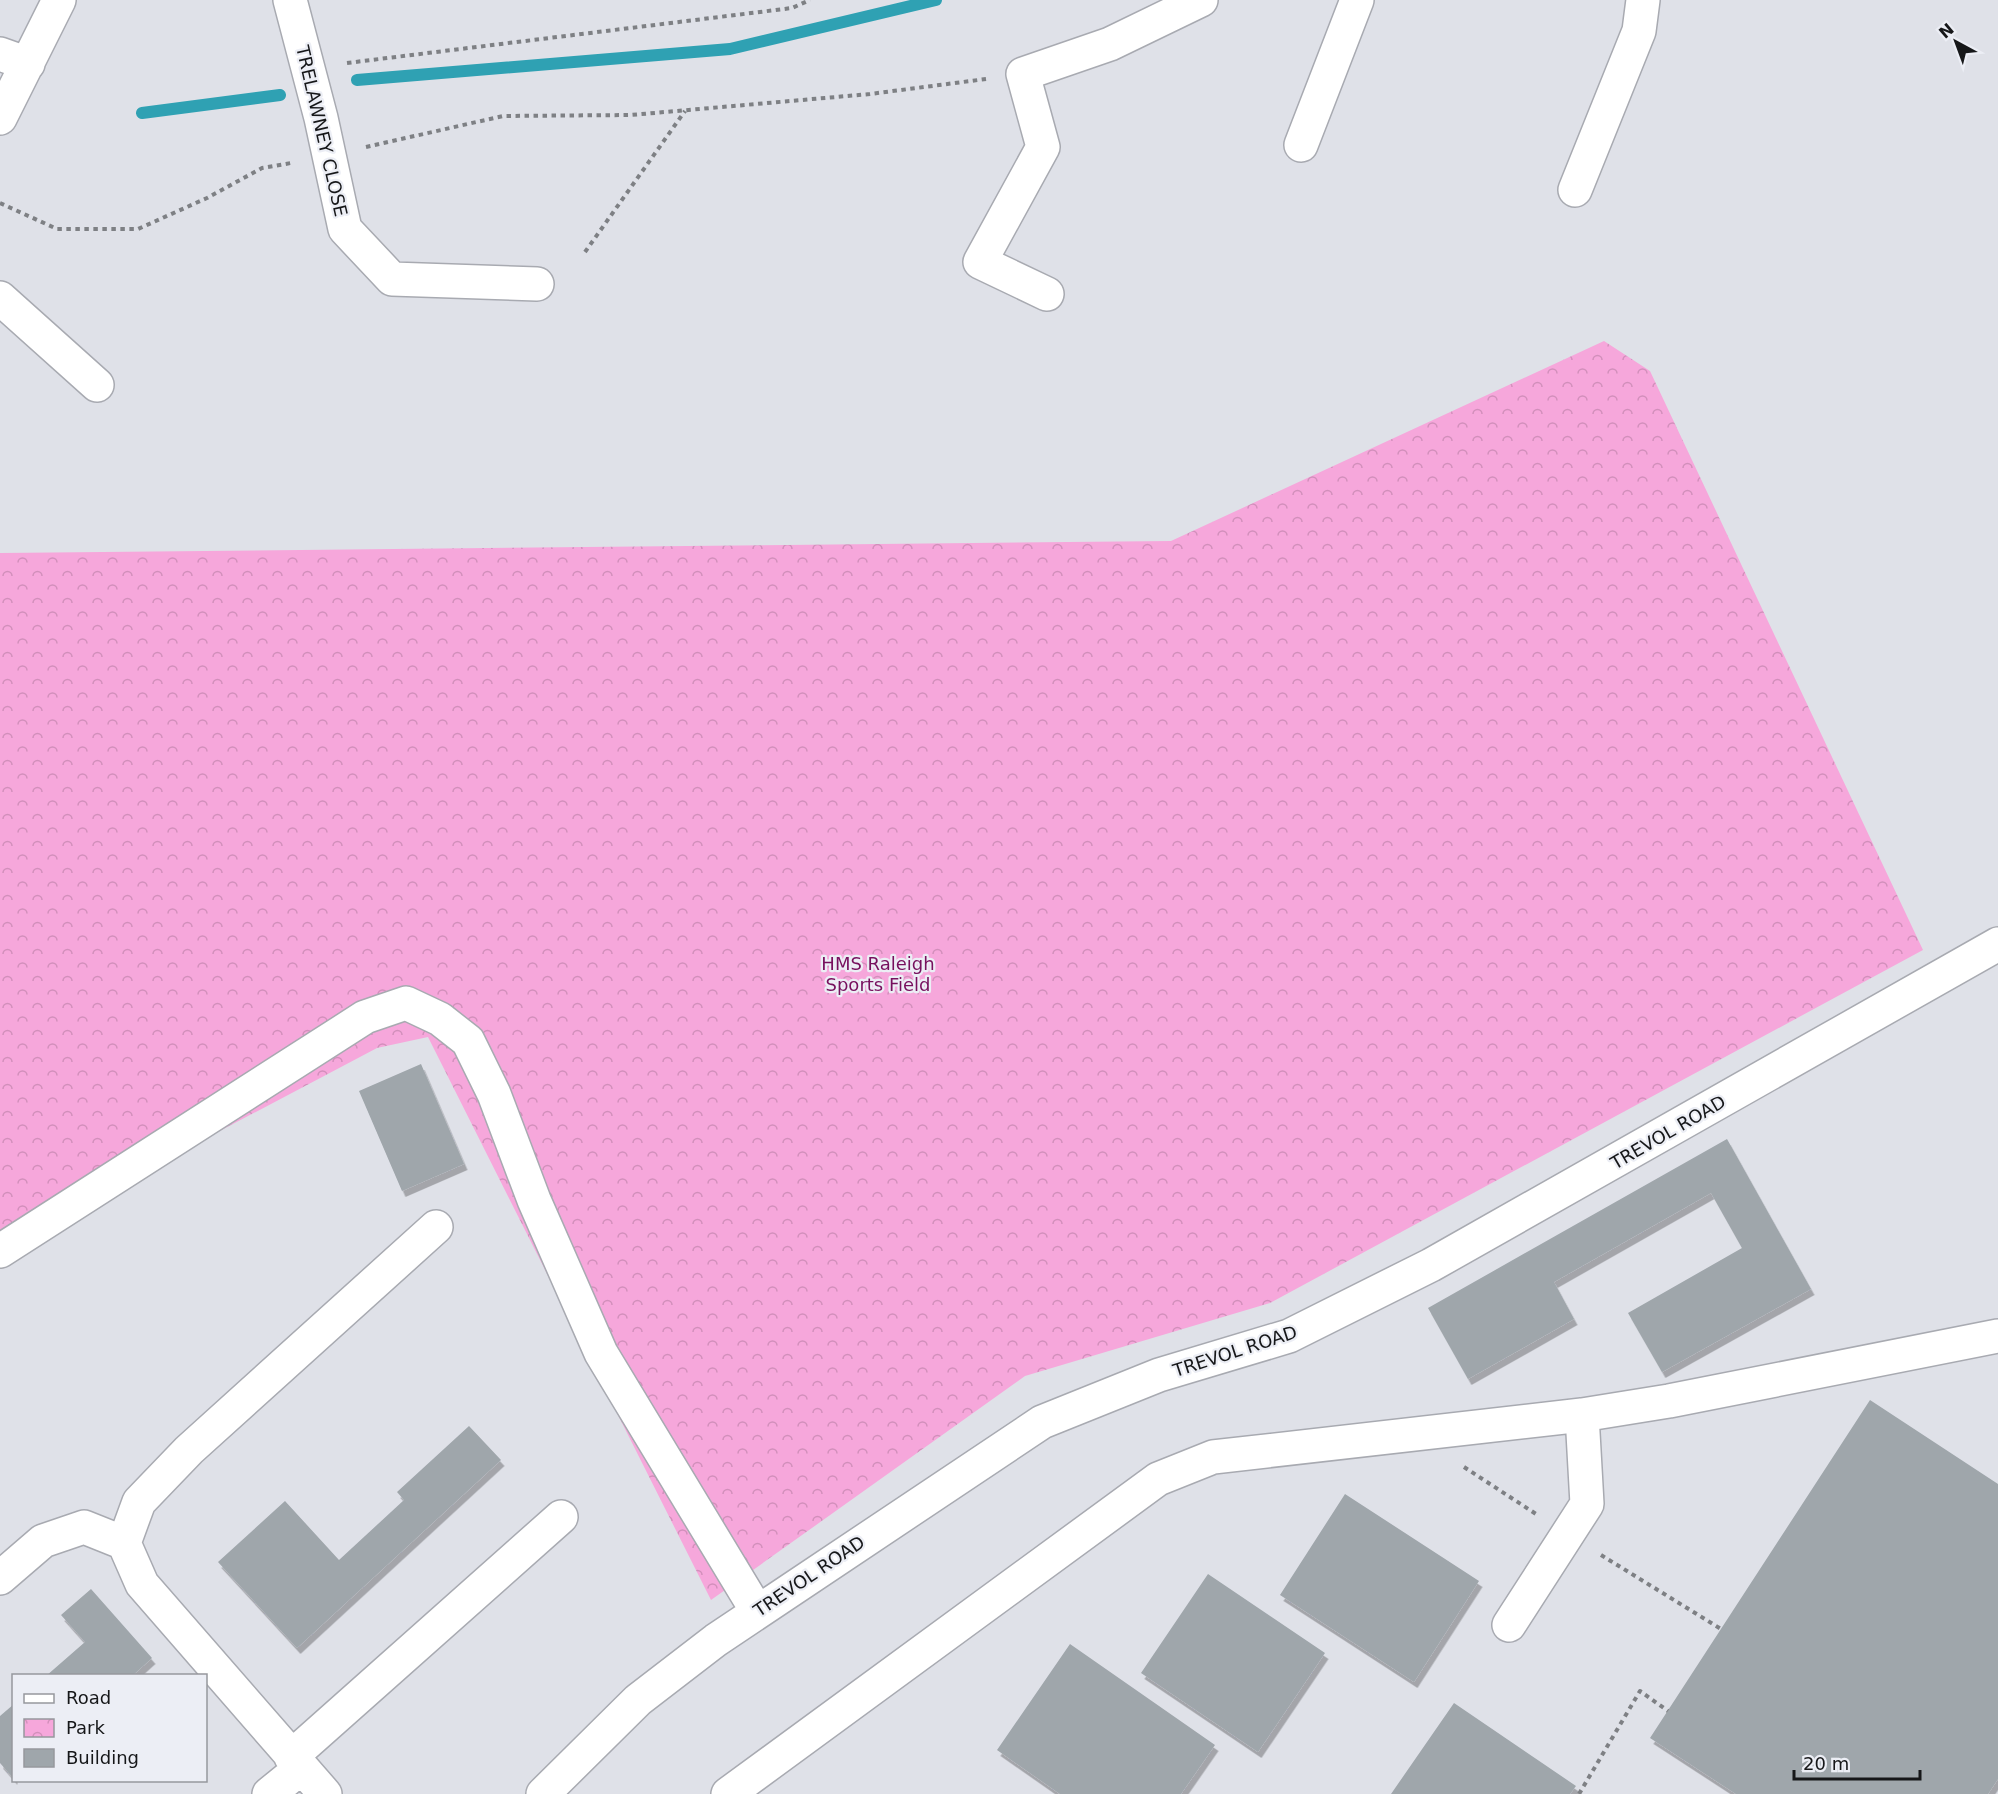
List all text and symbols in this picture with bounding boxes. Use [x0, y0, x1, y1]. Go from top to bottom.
north arrow [1926, 12, 1986, 72]
text: N [1935, 19, 1958, 43]
street label: TRELAWNEY CLOSE [292, 42, 352, 219]
park label: HMS Raleigh Sports Field [821, 953, 935, 995]
street label: TREVOL ROAD [1606, 1091, 1729, 1174]
street label: TREVOL ROAD [1169, 1321, 1300, 1381]
street label: TREVOL ROAD [749, 1531, 868, 1621]
legend [12, 1674, 207, 1782]
text: Road [66, 1687, 111, 1708]
text: Park [66, 1717, 105, 1738]
scale bar [1794, 1743, 1920, 1781]
text: Building [66, 1747, 139, 1768]
text: 20 m [1803, 1753, 1849, 1774]

